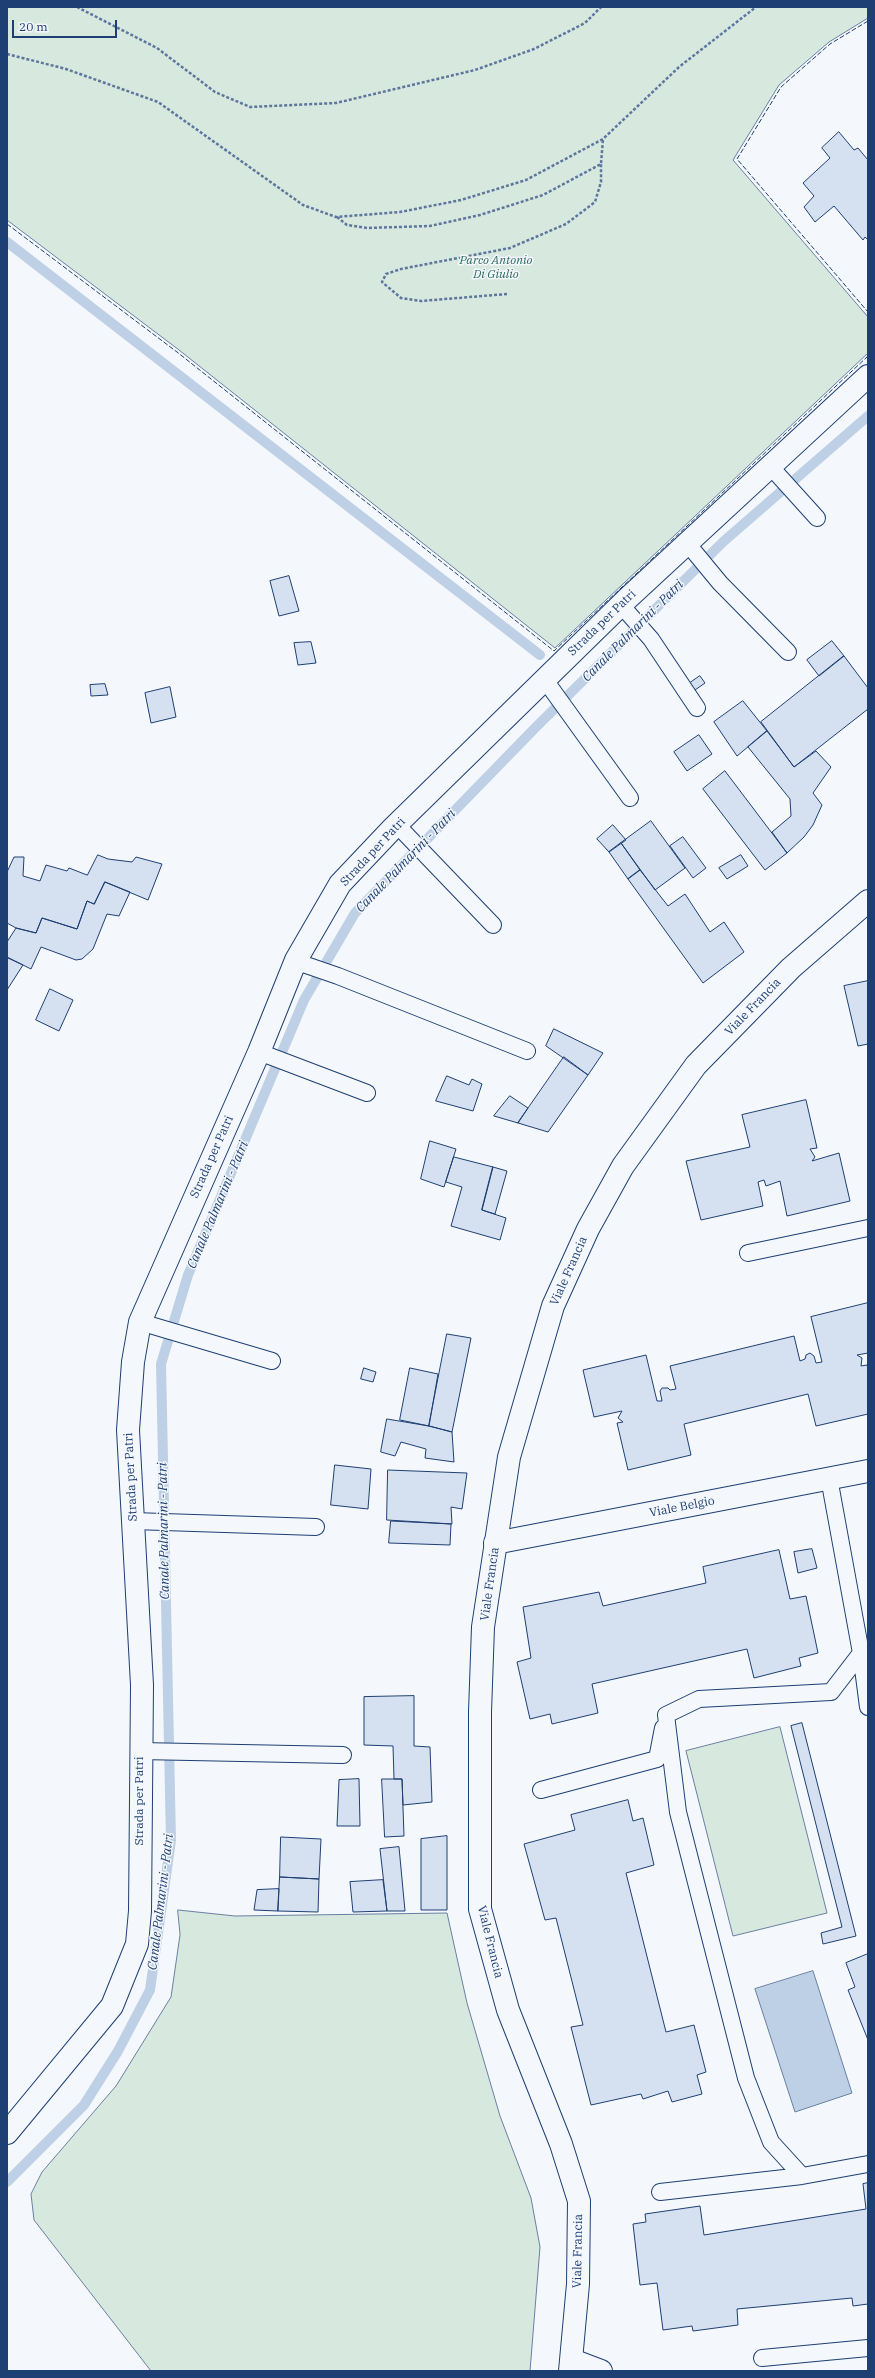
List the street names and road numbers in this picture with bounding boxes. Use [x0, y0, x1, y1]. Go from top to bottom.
street label: Strada per Patri [565, 587, 639, 659]
street label: Strada per Patri [337, 815, 409, 889]
street label: Viale Francia [722, 975, 784, 1039]
street label: Strada per Patri [187, 1113, 237, 1201]
street label: Viale Francia [547, 1234, 591, 1308]
street label: Strada per Patri [121, 1432, 141, 1522]
street label: Viale Belgio [648, 1494, 716, 1520]
street label: Viale Francia [478, 1546, 502, 1622]
street label: Strada per Patri [133, 1757, 147, 1845]
street label: Viale Francia [474, 1904, 506, 1980]
street label: Viale Francia [570, 2214, 586, 2288]

